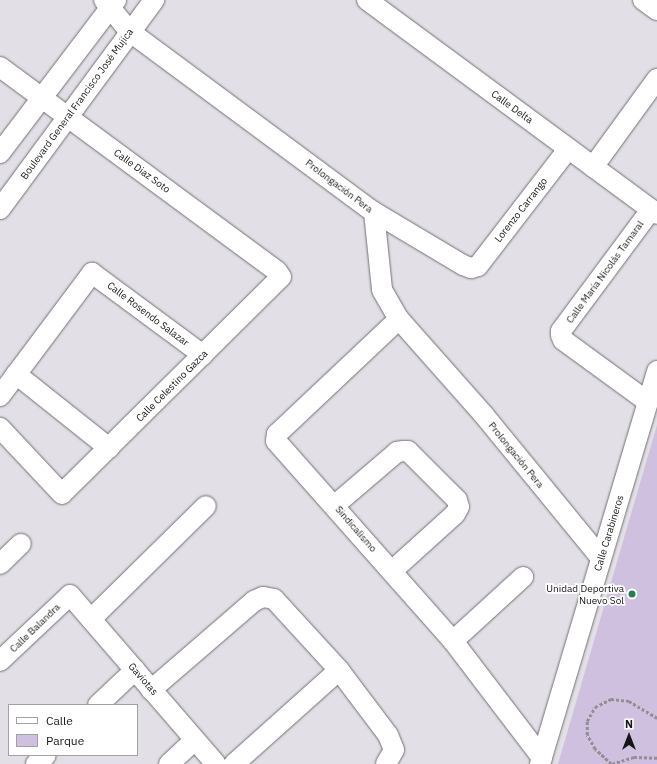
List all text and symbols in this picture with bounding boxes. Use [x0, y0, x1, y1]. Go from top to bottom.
street label: Boulevard General Francisco José Mujica [18, 26, 136, 182]
street label: Calle Delta [489, 88, 535, 126]
street label: Calle Diaz Soto [111, 147, 173, 195]
street label: Prolongación Pera [303, 157, 375, 215]
street label: Lorenzo Carrango [492, 175, 550, 245]
street label: Calle María Nicolás Tamaral [564, 218, 646, 326]
street label: Calle Rosendo Salazar [105, 279, 191, 349]
street label: Calle Celestino Gazca [134, 348, 210, 424]
street label: Prolongación Pera [486, 420, 546, 490]
street label: Calle Carabineros [592, 494, 626, 572]
street label: Sindicalismo [333, 504, 379, 554]
place label: Unidad Deportiva Nuevo Sol [546, 582, 624, 606]
marker: Unidad Deportiva Nuevo Sol [627, 589, 637, 599]
street label: Calle Balandra [7, 601, 63, 655]
street label: Gaviotas [126, 660, 160, 698]
legend [8, 704, 138, 756]
text: Calle [46, 713, 73, 728]
north arrow [609, 716, 649, 756]
text: N [625, 717, 633, 731]
text: Parque [46, 733, 84, 748]

